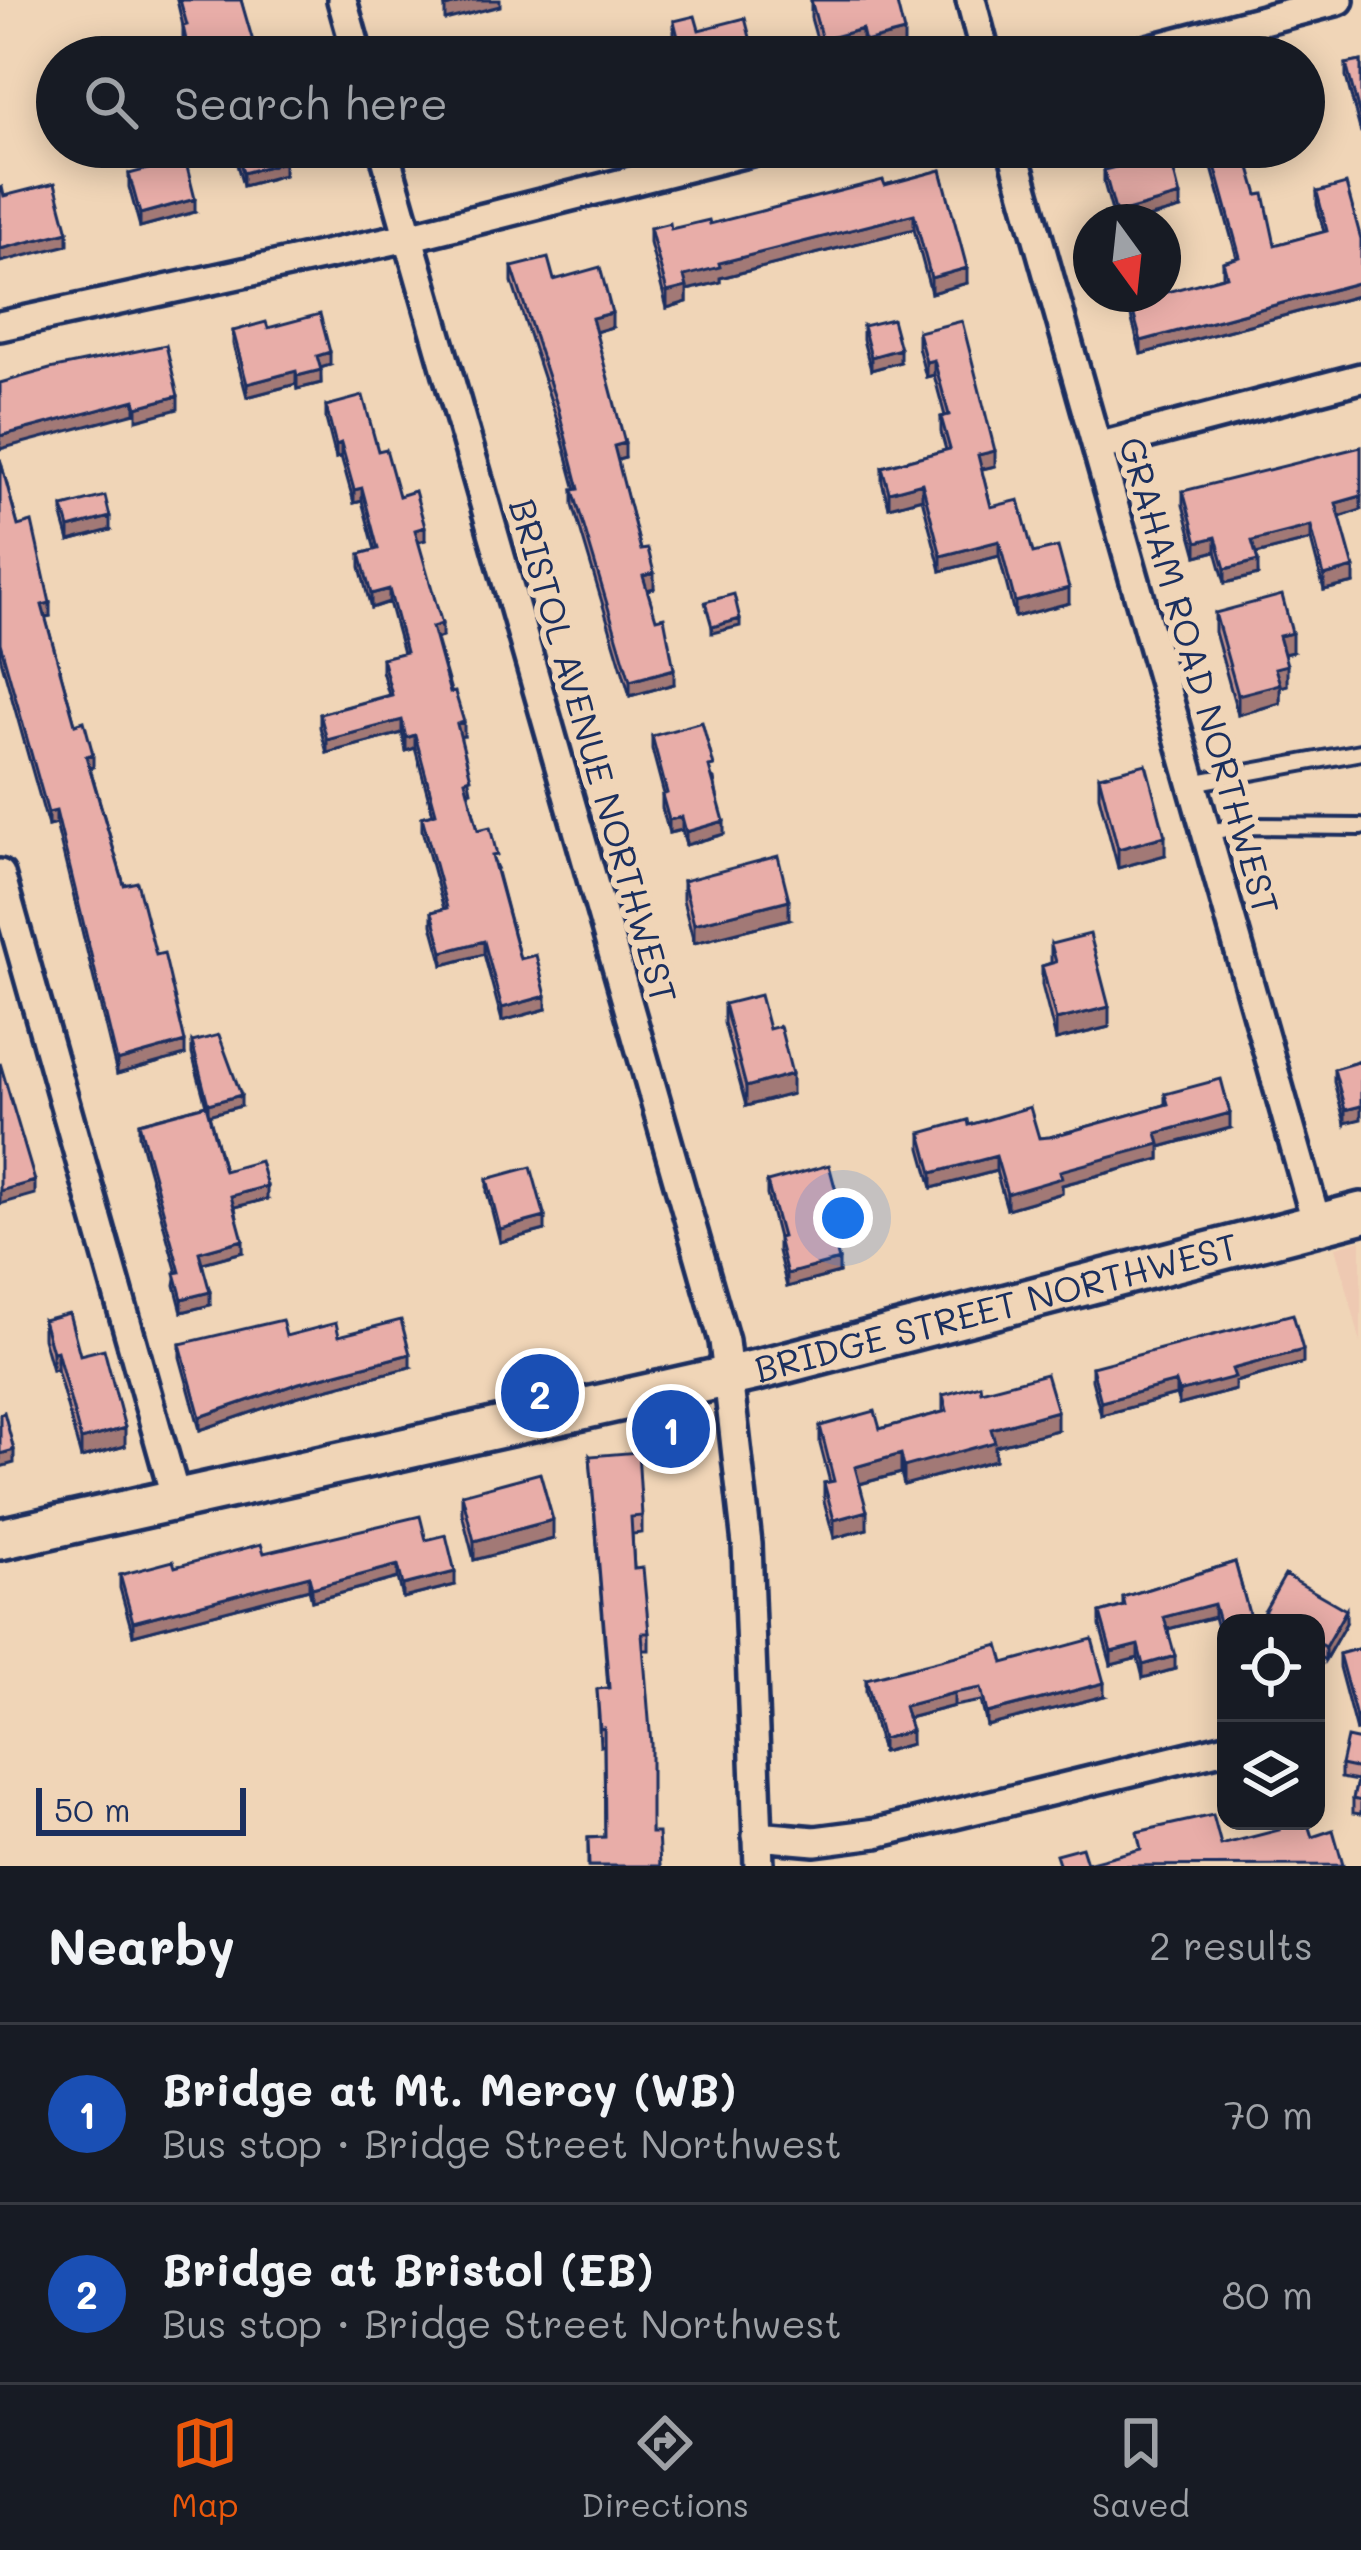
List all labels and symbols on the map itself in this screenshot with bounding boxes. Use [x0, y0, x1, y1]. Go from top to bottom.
north arrow [1073, 204, 1181, 312]
street label: GRAHAM ROAD NORTHWEST [1110, 431, 1291, 920]
street label: BRISTOL AVENUE NORTHWEST [500, 493, 689, 1008]
your location [813, 1188, 873, 1248]
street label: BRIDGE STREET NORTHWEST [749, 1221, 1243, 1392]
pin: 2 [501, 1348, 579, 1438]
pin: 1 [632, 1384, 710, 1474]
scale bar [36, 1782, 246, 1835]

